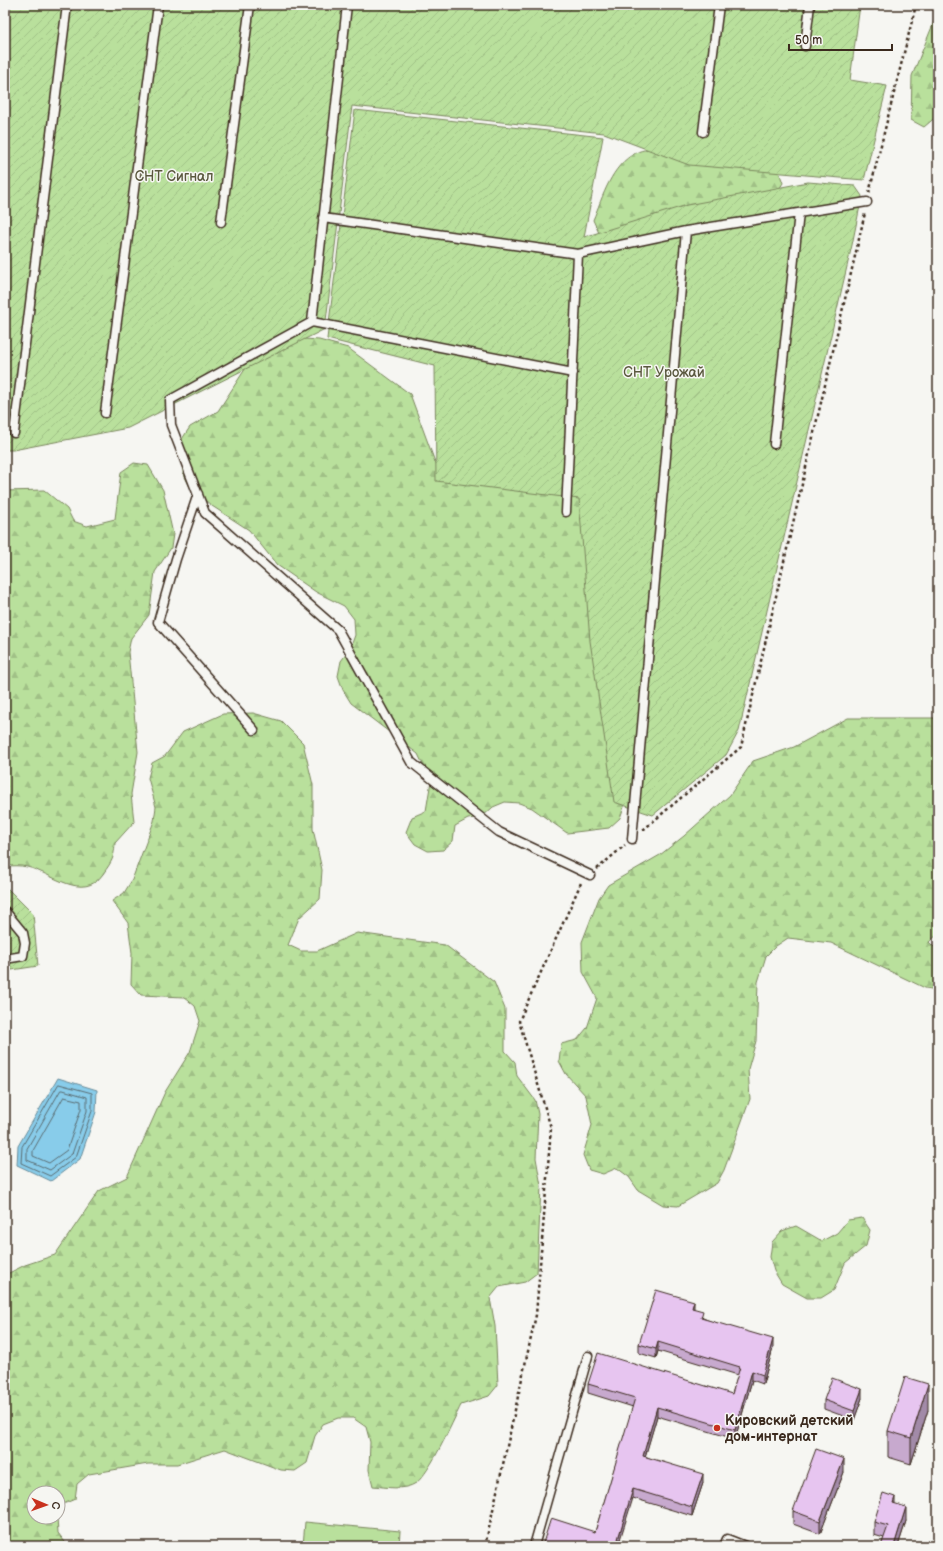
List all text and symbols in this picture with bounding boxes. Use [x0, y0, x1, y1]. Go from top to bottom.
scale bar [789, 26, 892, 52]
text: 50 m [795, 33, 822, 48]
park label: СНТ Сигнал [135, 168, 213, 185]
park label: СНТ Урожай [623, 364, 705, 381]
place label: Кировский детский дом-интернат [724, 1412, 853, 1445]
marker: Кировский детский дом-интернат [712, 1423, 722, 1433]
north arrow [26, 1485, 66, 1525]
text: С [49, 1501, 62, 1510]

